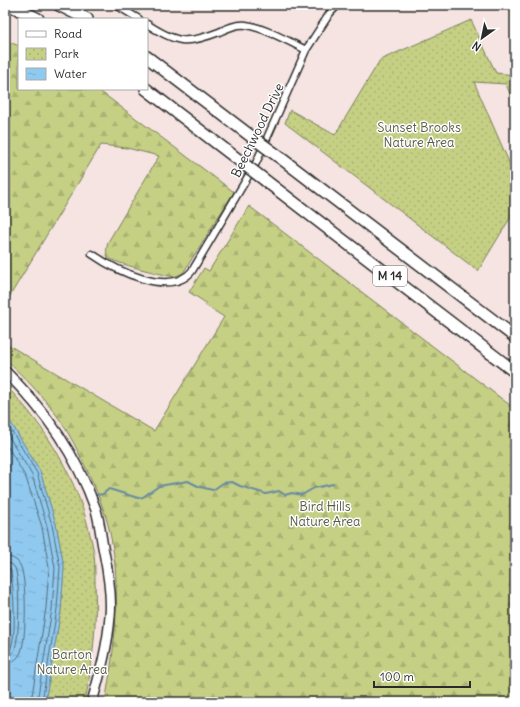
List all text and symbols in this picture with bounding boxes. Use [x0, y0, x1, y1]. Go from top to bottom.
legend [18, 18, 148, 90]
north arrow [462, 18, 502, 58]
text: Road [54, 26, 82, 41]
text: N [470, 38, 484, 54]
text: Park [54, 46, 79, 61]
text: Water [54, 66, 87, 81]
street label: Beechwood Drive [227, 80, 288, 180]
park label: Sunset Brooks Nature Area [377, 119, 461, 151]
road number: M 14 [373, 266, 407, 286]
park label: Bird Hills Nature Area [290, 498, 360, 530]
park label: Barton Nature Area [37, 646, 107, 678]
scale bar [374, 663, 470, 689]
text: 100 m [380, 669, 414, 684]

